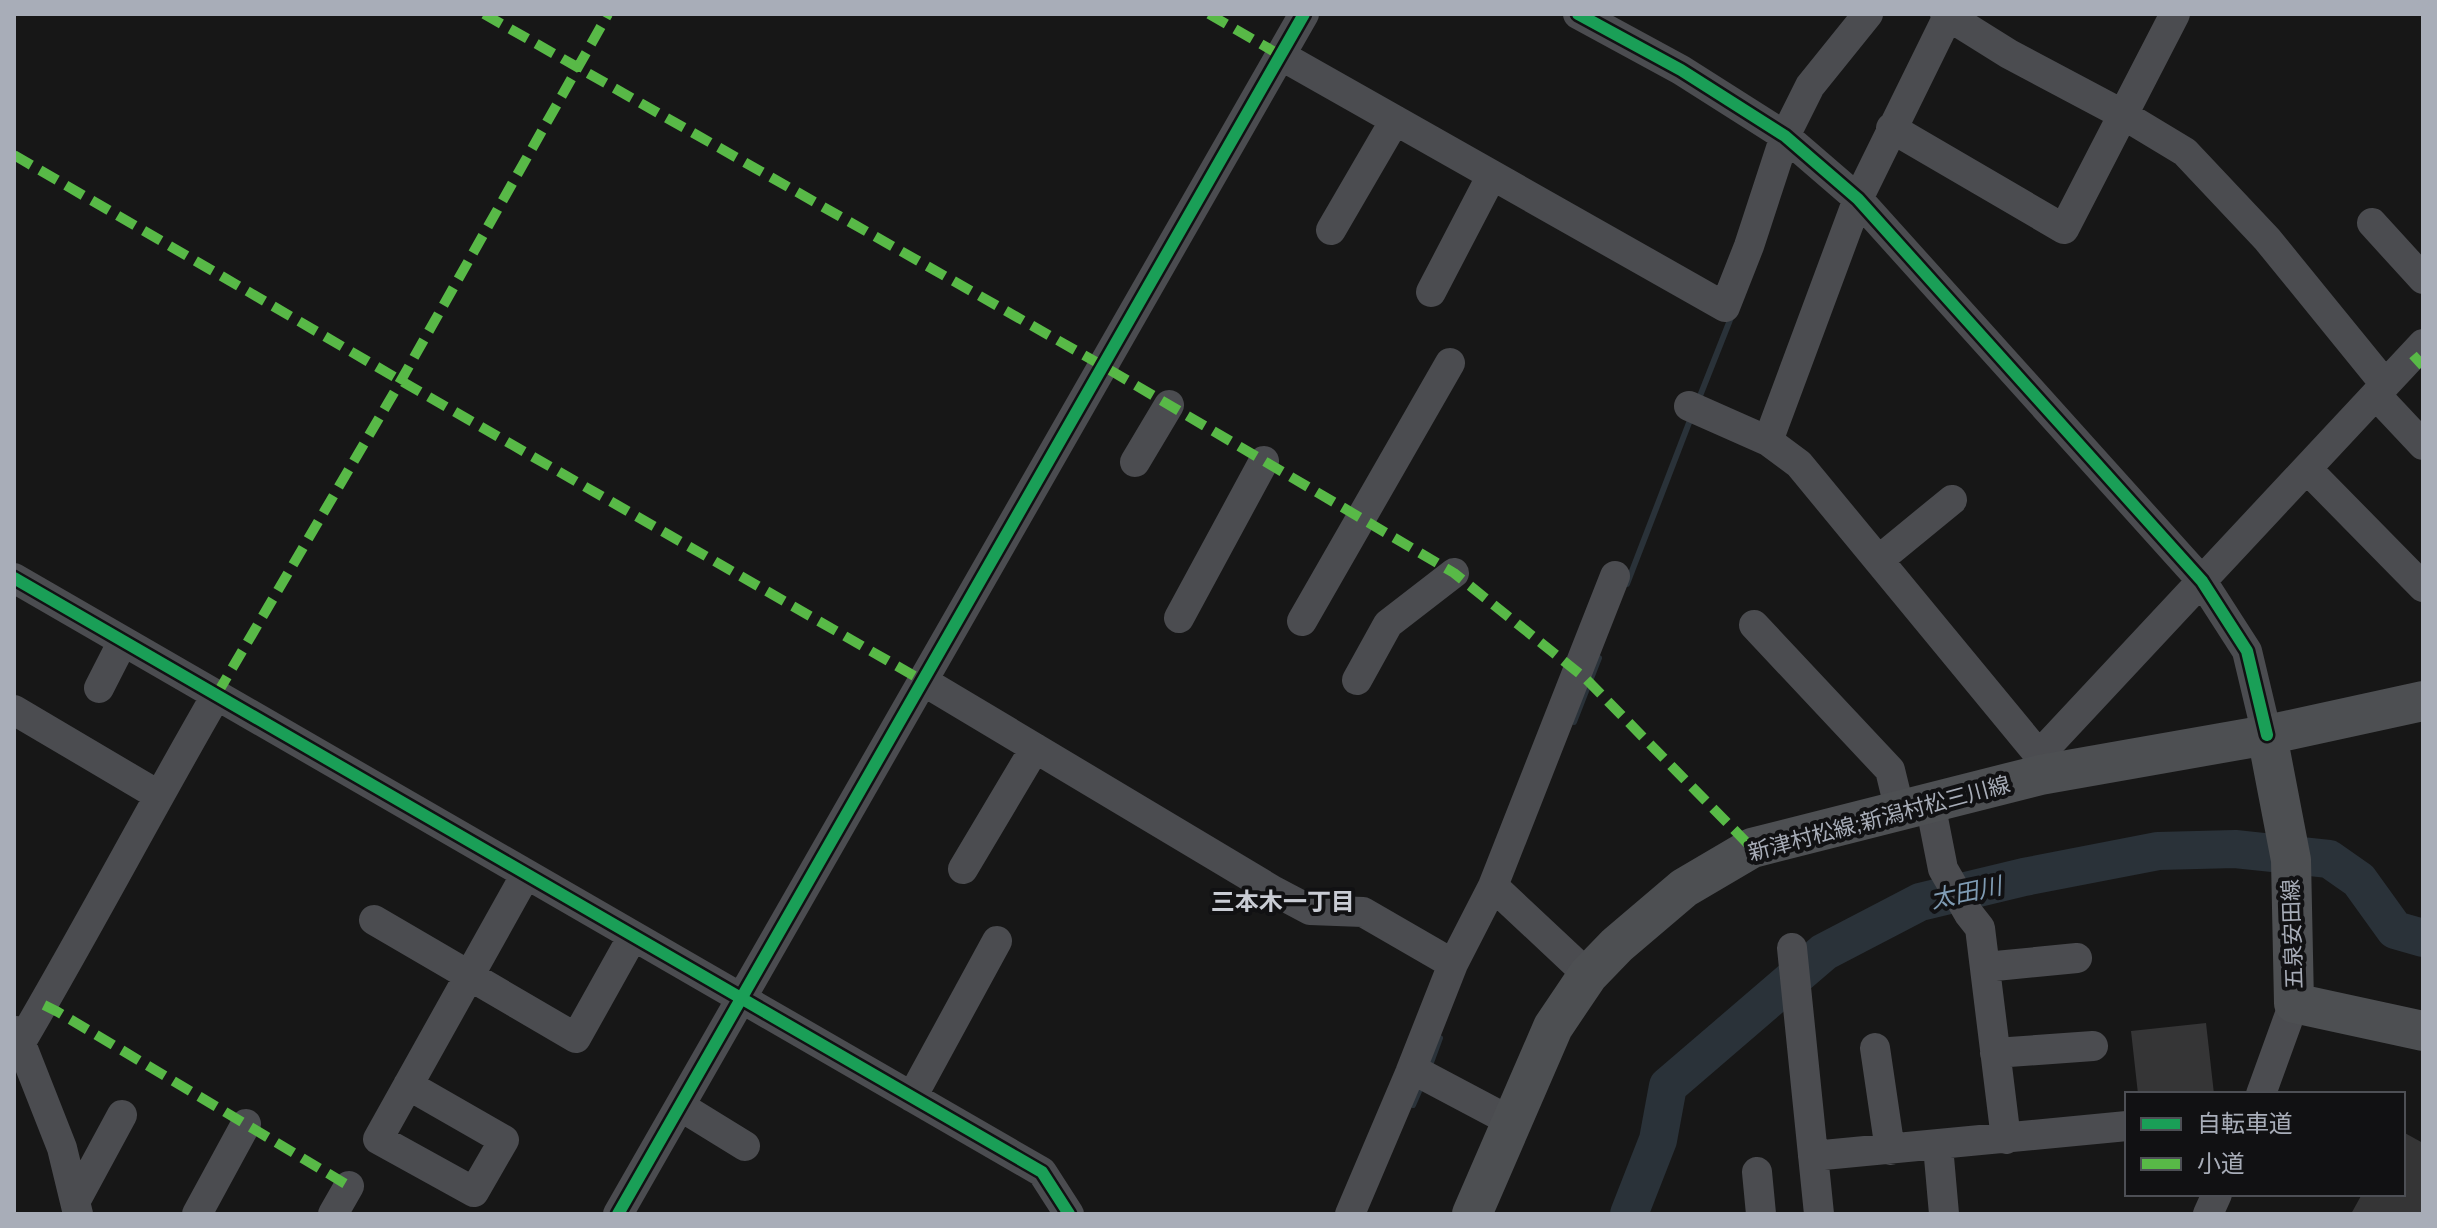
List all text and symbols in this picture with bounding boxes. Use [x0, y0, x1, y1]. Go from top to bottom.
street label: 新津村松線;新潟村松三川線 [1745, 771, 2013, 866]
water label: 太田川 [1928, 871, 2007, 913]
street label: 五泉安田線 [2278, 879, 2307, 989]
district label: 三本木一丁目 [1211, 888, 1355, 915]
legend [2125, 1092, 2405, 1196]
text: 自転車道 [2197, 1110, 2293, 1137]
text: 小道 [2197, 1150, 2245, 1177]

